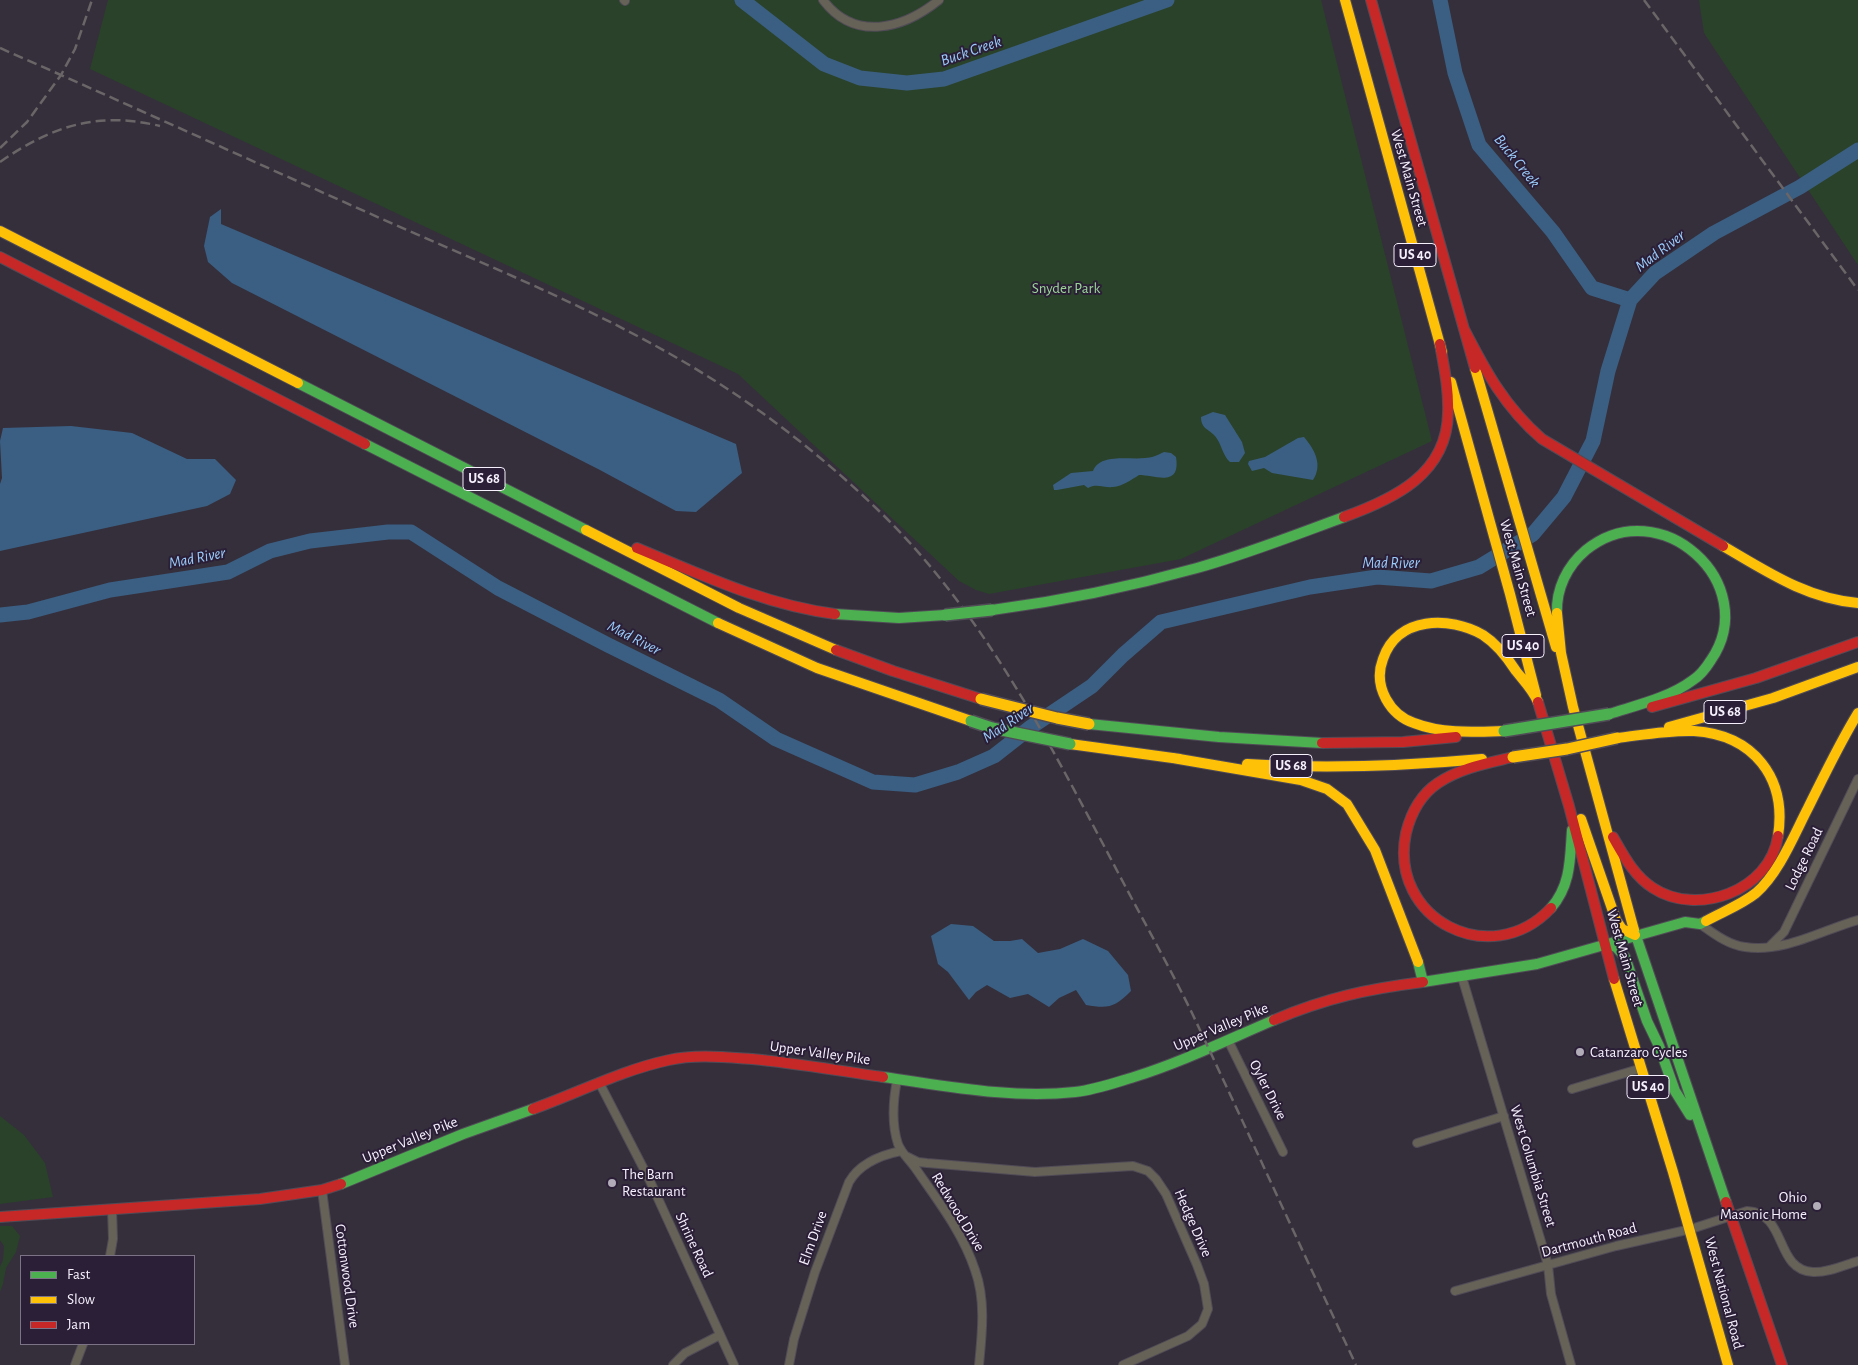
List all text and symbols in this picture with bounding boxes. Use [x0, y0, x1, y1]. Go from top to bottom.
water label: Buck Creek [938, 32, 1004, 70]
street label: West Main Street [1387, 127, 1431, 229]
water label: Buck Creek [1490, 130, 1544, 192]
water label: Mad River [1631, 226, 1689, 276]
road number: US 40 [1394, 244, 1436, 266]
park label: Snyder Park [1032, 279, 1100, 297]
road number: US 68 [463, 468, 505, 490]
street label: West Main Street [1496, 517, 1540, 619]
water label: Mad River [167, 543, 227, 573]
water label: Mad River [1362, 553, 1420, 573]
water label: Mad River [604, 616, 664, 660]
road number: US 40 [1502, 634, 1544, 658]
water label: Mad River [979, 699, 1037, 747]
road number: US 68 [1704, 700, 1746, 724]
road number: US 68 [1270, 754, 1312, 778]
street label: Lodge Road [1781, 825, 1827, 893]
street label: West Main Street [1603, 907, 1647, 1009]
street label: Upper Valley Pike [1171, 999, 1271, 1055]
street label: Upper Valley Pike [769, 1037, 871, 1069]
place label: Catanzaro Cycles [1590, 1043, 1687, 1061]
marker: Catanzaro Cycles [1574, 1046, 1586, 1058]
street label: Oyler Drive [1245, 1057, 1291, 1123]
road number: US 40 [1627, 1076, 1669, 1098]
street label: West Columbia Street [1506, 1103, 1560, 1229]
street label: Upper Valley Pike [360, 1113, 460, 1167]
place label: The Barn Restaurant [622, 1165, 685, 1200]
street label: Redwood Drive [927, 1169, 989, 1255]
marker: The Barn Restaurant [606, 1177, 618, 1189]
street label: Hedge Drive [1170, 1186, 1216, 1260]
place label: Ohio Masonic Home [1720, 1188, 1807, 1223]
marker: Ohio Masonic Home [1811, 1200, 1823, 1212]
street label: Elm Drive [795, 1208, 831, 1268]
street label: Shrine Road [671, 1209, 717, 1281]
street label: Dartmouth Road [1539, 1219, 1639, 1261]
street label: Cottonwood Drive [331, 1223, 363, 1329]
street label: West National Road [1700, 1235, 1748, 1351]
legend [20, 1255, 195, 1345]
text: Fast [67, 1267, 90, 1282]
text: Slow [67, 1292, 95, 1307]
text: Jam [67, 1317, 90, 1332]

